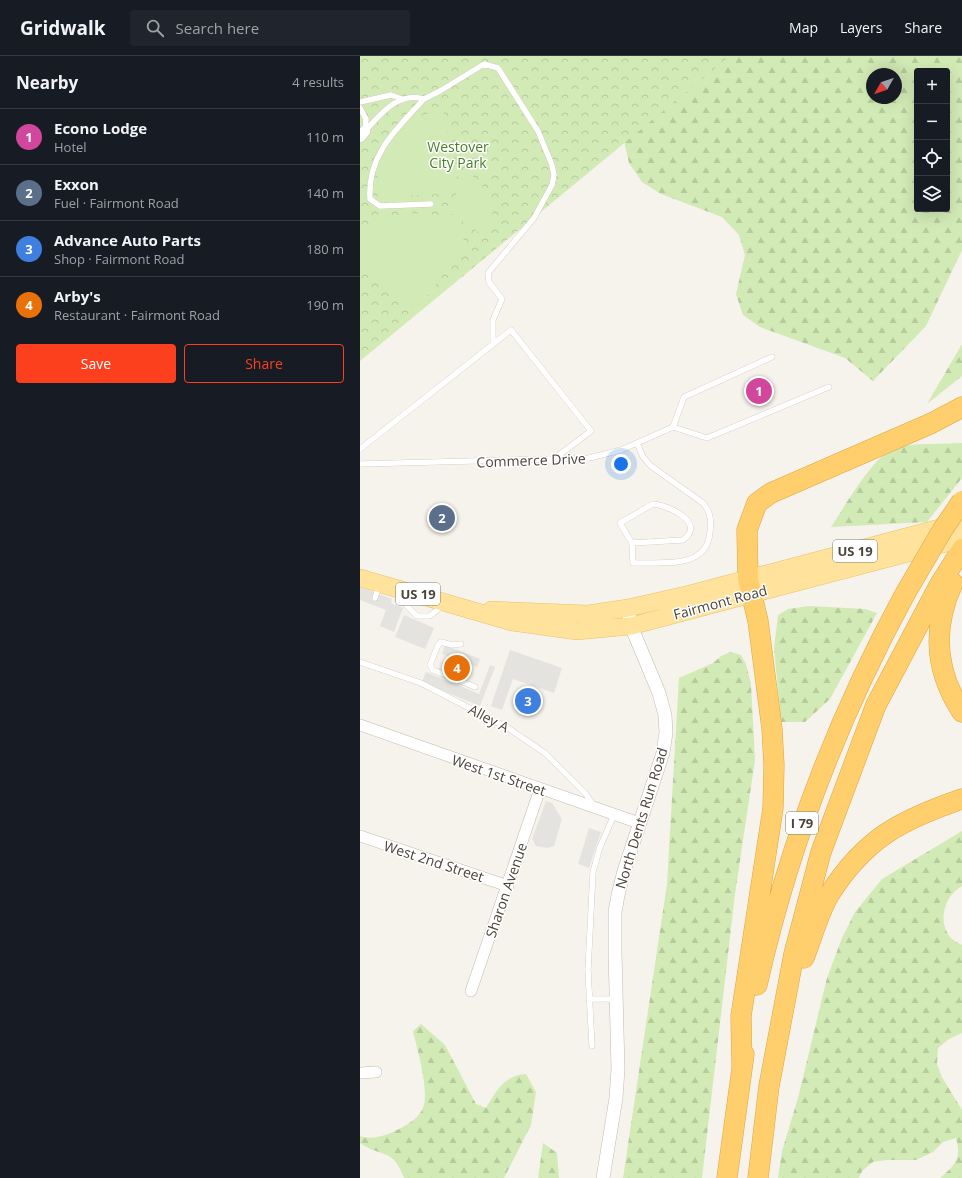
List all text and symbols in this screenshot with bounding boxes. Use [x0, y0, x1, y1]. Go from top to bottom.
search box [130, 10, 410, 46]
text: Gridwalk [20, 15, 106, 41]
icon: search [144, 17, 166, 39]
text: Search here [176, 18, 259, 38]
text: Map [789, 18, 818, 37]
text: Layers [840, 18, 882, 37]
text: Share [904, 18, 942, 37]
north arrow [866, 68, 902, 104]
map controls [914, 68, 950, 212]
button: + [914, 68, 950, 104]
text: Nearby [16, 71, 78, 94]
text: 4 results [292, 73, 344, 91]
button: − [914, 104, 950, 140]
text: Econo Lodge [54, 118, 147, 138]
text: 1 [25, 128, 33, 146]
text: 110 m [306, 128, 344, 146]
park label: Westover City Park [427, 137, 489, 172]
text: Hotel [54, 138, 87, 156]
button: locate [914, 140, 950, 176]
text: Exxon [54, 174, 99, 194]
button: layers [914, 176, 950, 212]
text: 2 [25, 184, 33, 202]
text: 140 m [306, 184, 344, 202]
text: Fuel · Fairmont Road [54, 194, 179, 212]
text: Advance Auto Parts [54, 230, 201, 250]
text: 3 [25, 240, 33, 258]
text: 180 m [306, 240, 344, 258]
text: Shop · Fairmont Road [54, 250, 184, 268]
text: Arby's [54, 286, 101, 306]
text: 4 [25, 296, 33, 314]
text: 190 m [306, 296, 344, 314]
text: Restaurant · Fairmont Road [54, 306, 220, 324]
button: Save [16, 344, 176, 383]
button: Share [184, 344, 344, 383]
pin: 1 [746, 376, 772, 406]
street label: Commerce Drive [476, 449, 586, 471]
your location [611, 454, 631, 474]
pin: 2 [429, 503, 455, 533]
road number: US 19 [833, 540, 877, 562]
street label: Fairmont Road [671, 580, 769, 624]
road number: US 19 [396, 583, 440, 605]
pin: 4 [444, 653, 470, 683]
pin: 3 [515, 686, 541, 716]
street label: Alley A [465, 699, 513, 737]
street label: North Dents Run Road [610, 745, 672, 891]
street label: West 1st Street [449, 750, 549, 800]
road number: I 79 [786, 812, 818, 834]
street label: West 2nd Street [382, 836, 486, 886]
street label: Sharon Avenue [481, 840, 531, 940]

